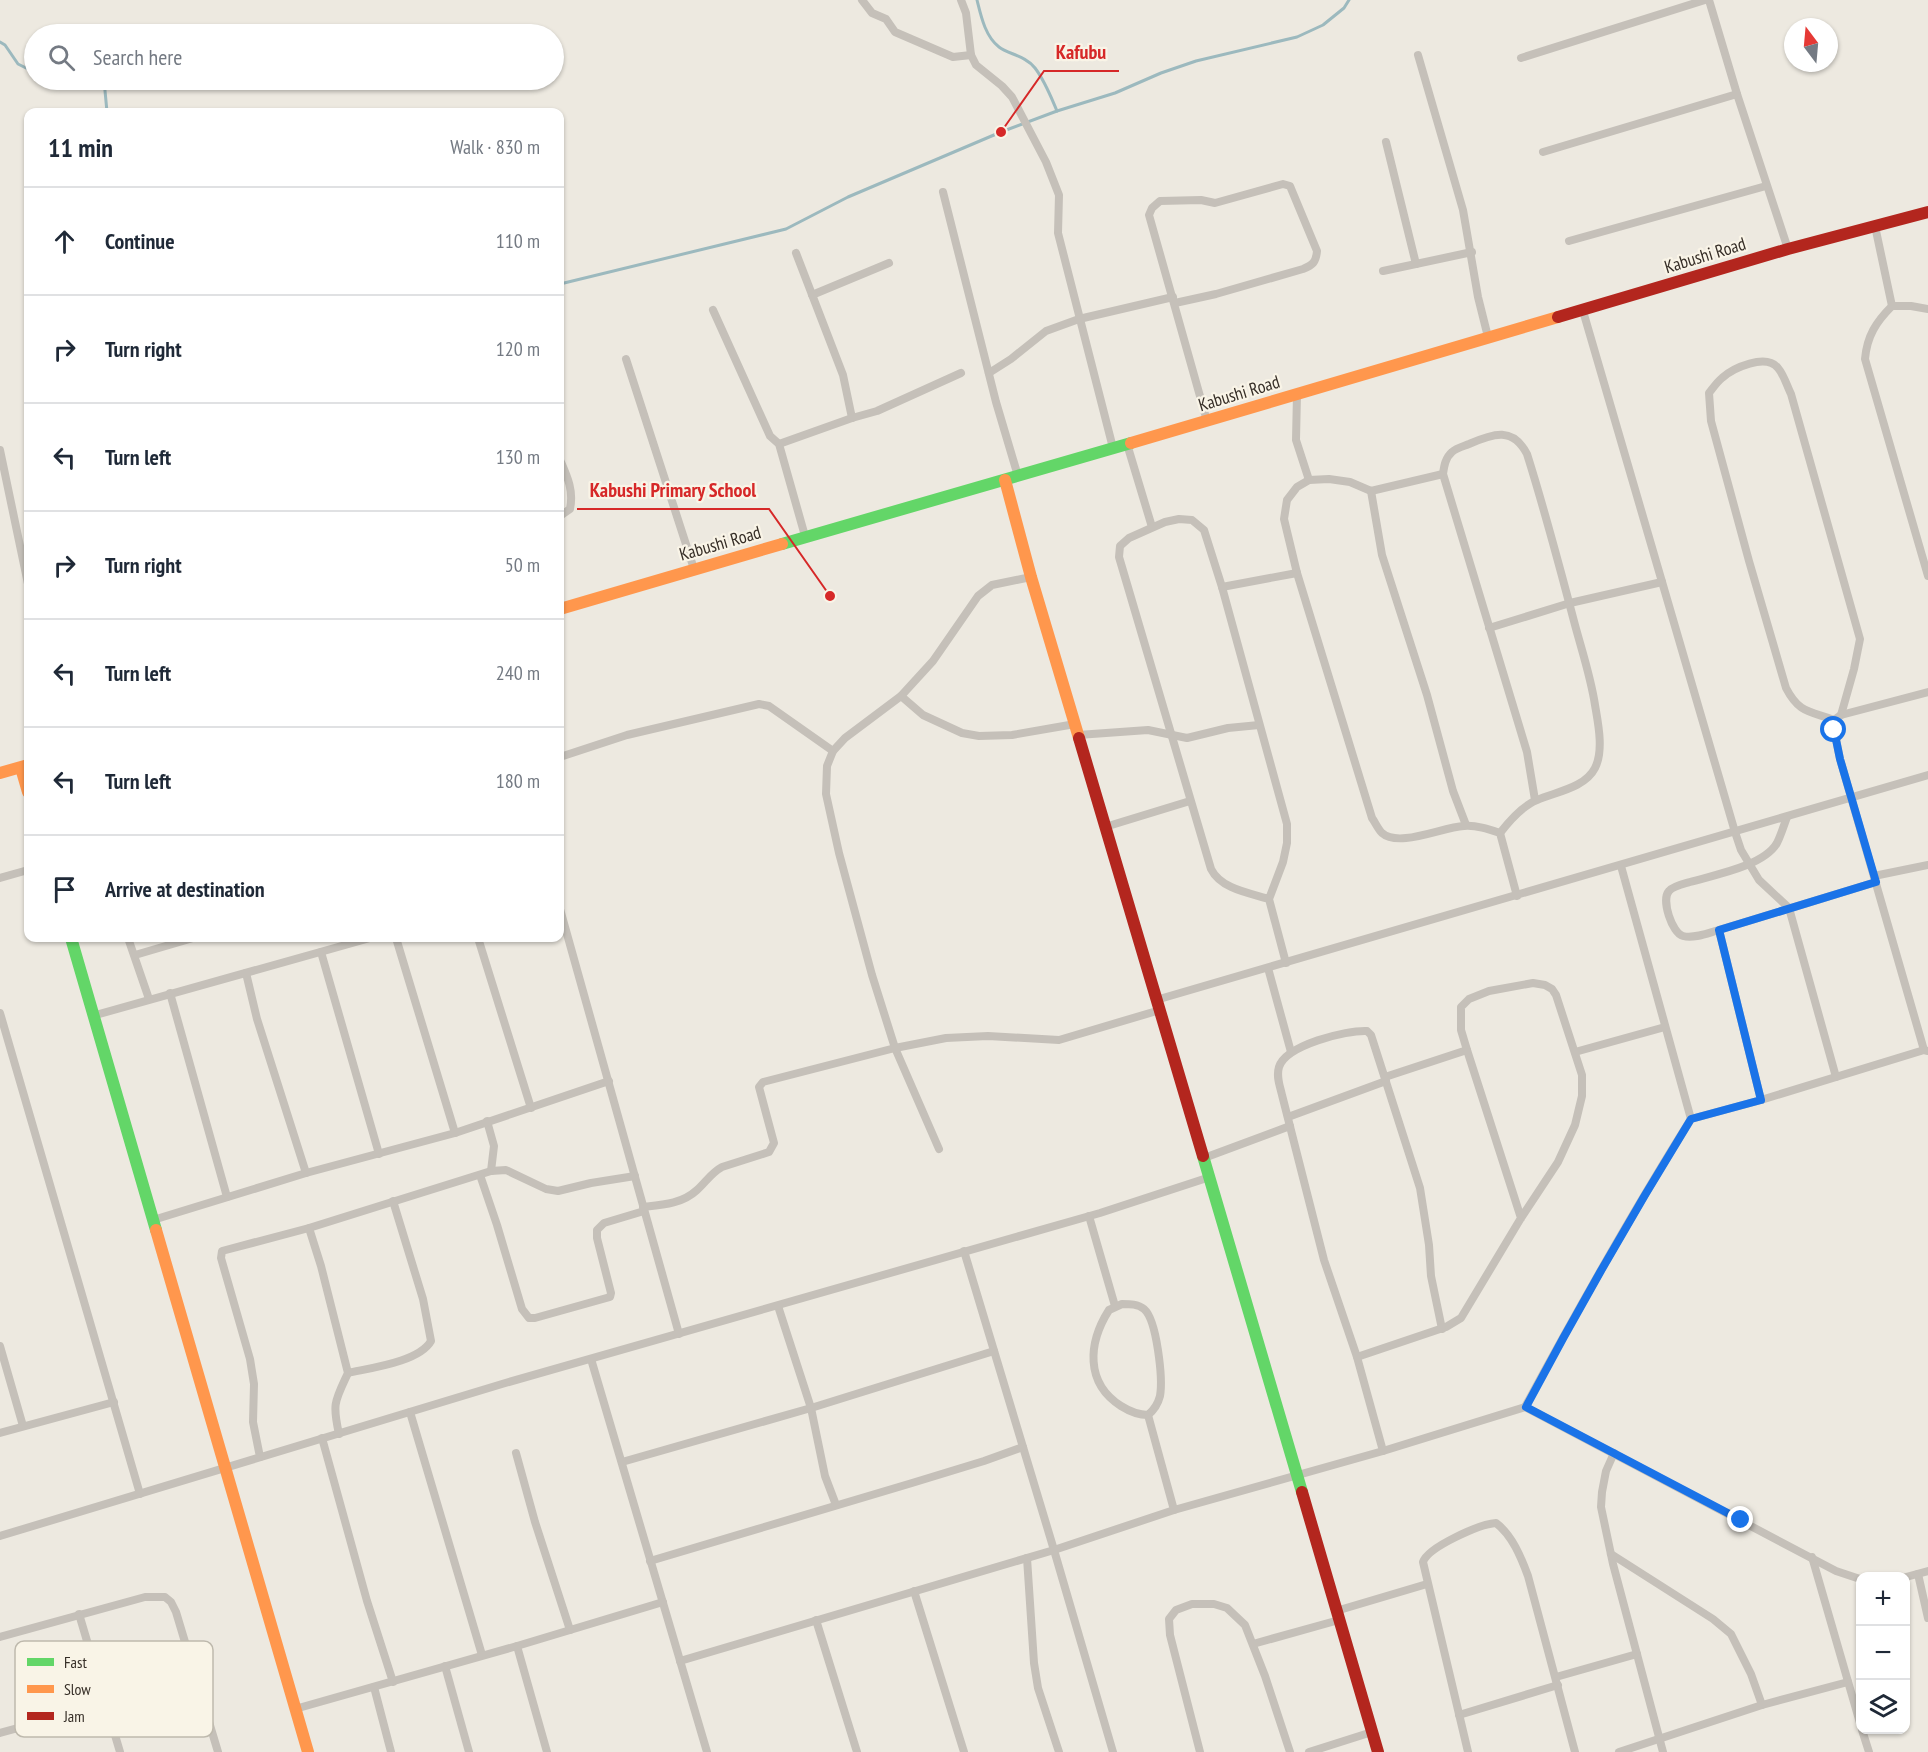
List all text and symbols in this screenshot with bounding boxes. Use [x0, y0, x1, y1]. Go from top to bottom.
north arrow [1784, 18, 1838, 72]
search box [24, 24, 564, 90]
callout: Kafubu [1044, 33, 1119, 71]
text: Kafubu [1056, 39, 1106, 65]
icon: search [45, 41, 78, 74]
text: Search here [93, 43, 182, 71]
text: 11 min [48, 131, 113, 164]
text: Walk · 830 m [450, 134, 540, 160]
icon: ahead [48, 225, 81, 258]
text: Continue [105, 227, 175, 255]
text: 110 m [496, 228, 540, 254]
street label: Kabushi Road [1662, 232, 1748, 278]
icon: right [48, 333, 81, 366]
text: Turn right [105, 335, 182, 363]
text: 120 m [496, 336, 540, 362]
street label: Kabushi Road [1196, 370, 1282, 416]
icon: left [48, 441, 81, 474]
text: Turn left [105, 443, 171, 471]
text: 130 m [496, 444, 540, 470]
callout: Kabushi Primary School [577, 471, 769, 509]
text: Kabushi Primary School [590, 477, 756, 503]
street label: Kabushi Road [677, 520, 763, 566]
icon: right [48, 549, 81, 582]
text: Turn right [105, 551, 182, 579]
text: 50 m [505, 552, 540, 578]
icon: left [48, 657, 81, 690]
text: Turn left [105, 659, 171, 687]
text: 240 m [496, 660, 540, 686]
route start [1820, 716, 1846, 742]
icon: left [48, 765, 81, 798]
text: Turn left [105, 767, 171, 795]
text: 180 m [496, 768, 540, 794]
icon: arrive [48, 873, 81, 906]
text: Arrive at destination [105, 875, 265, 903]
route end [1727, 1506, 1753, 1532]
map controls [1856, 1572, 1910, 1734]
button: + [1856, 1572, 1910, 1626]
button: − [1856, 1626, 1910, 1680]
legend [15, 1641, 213, 1737]
text: Fast [64, 1652, 87, 1672]
text: Slow [64, 1679, 91, 1699]
button: layers [1856, 1680, 1910, 1734]
text: Jam [63, 1706, 85, 1726]

